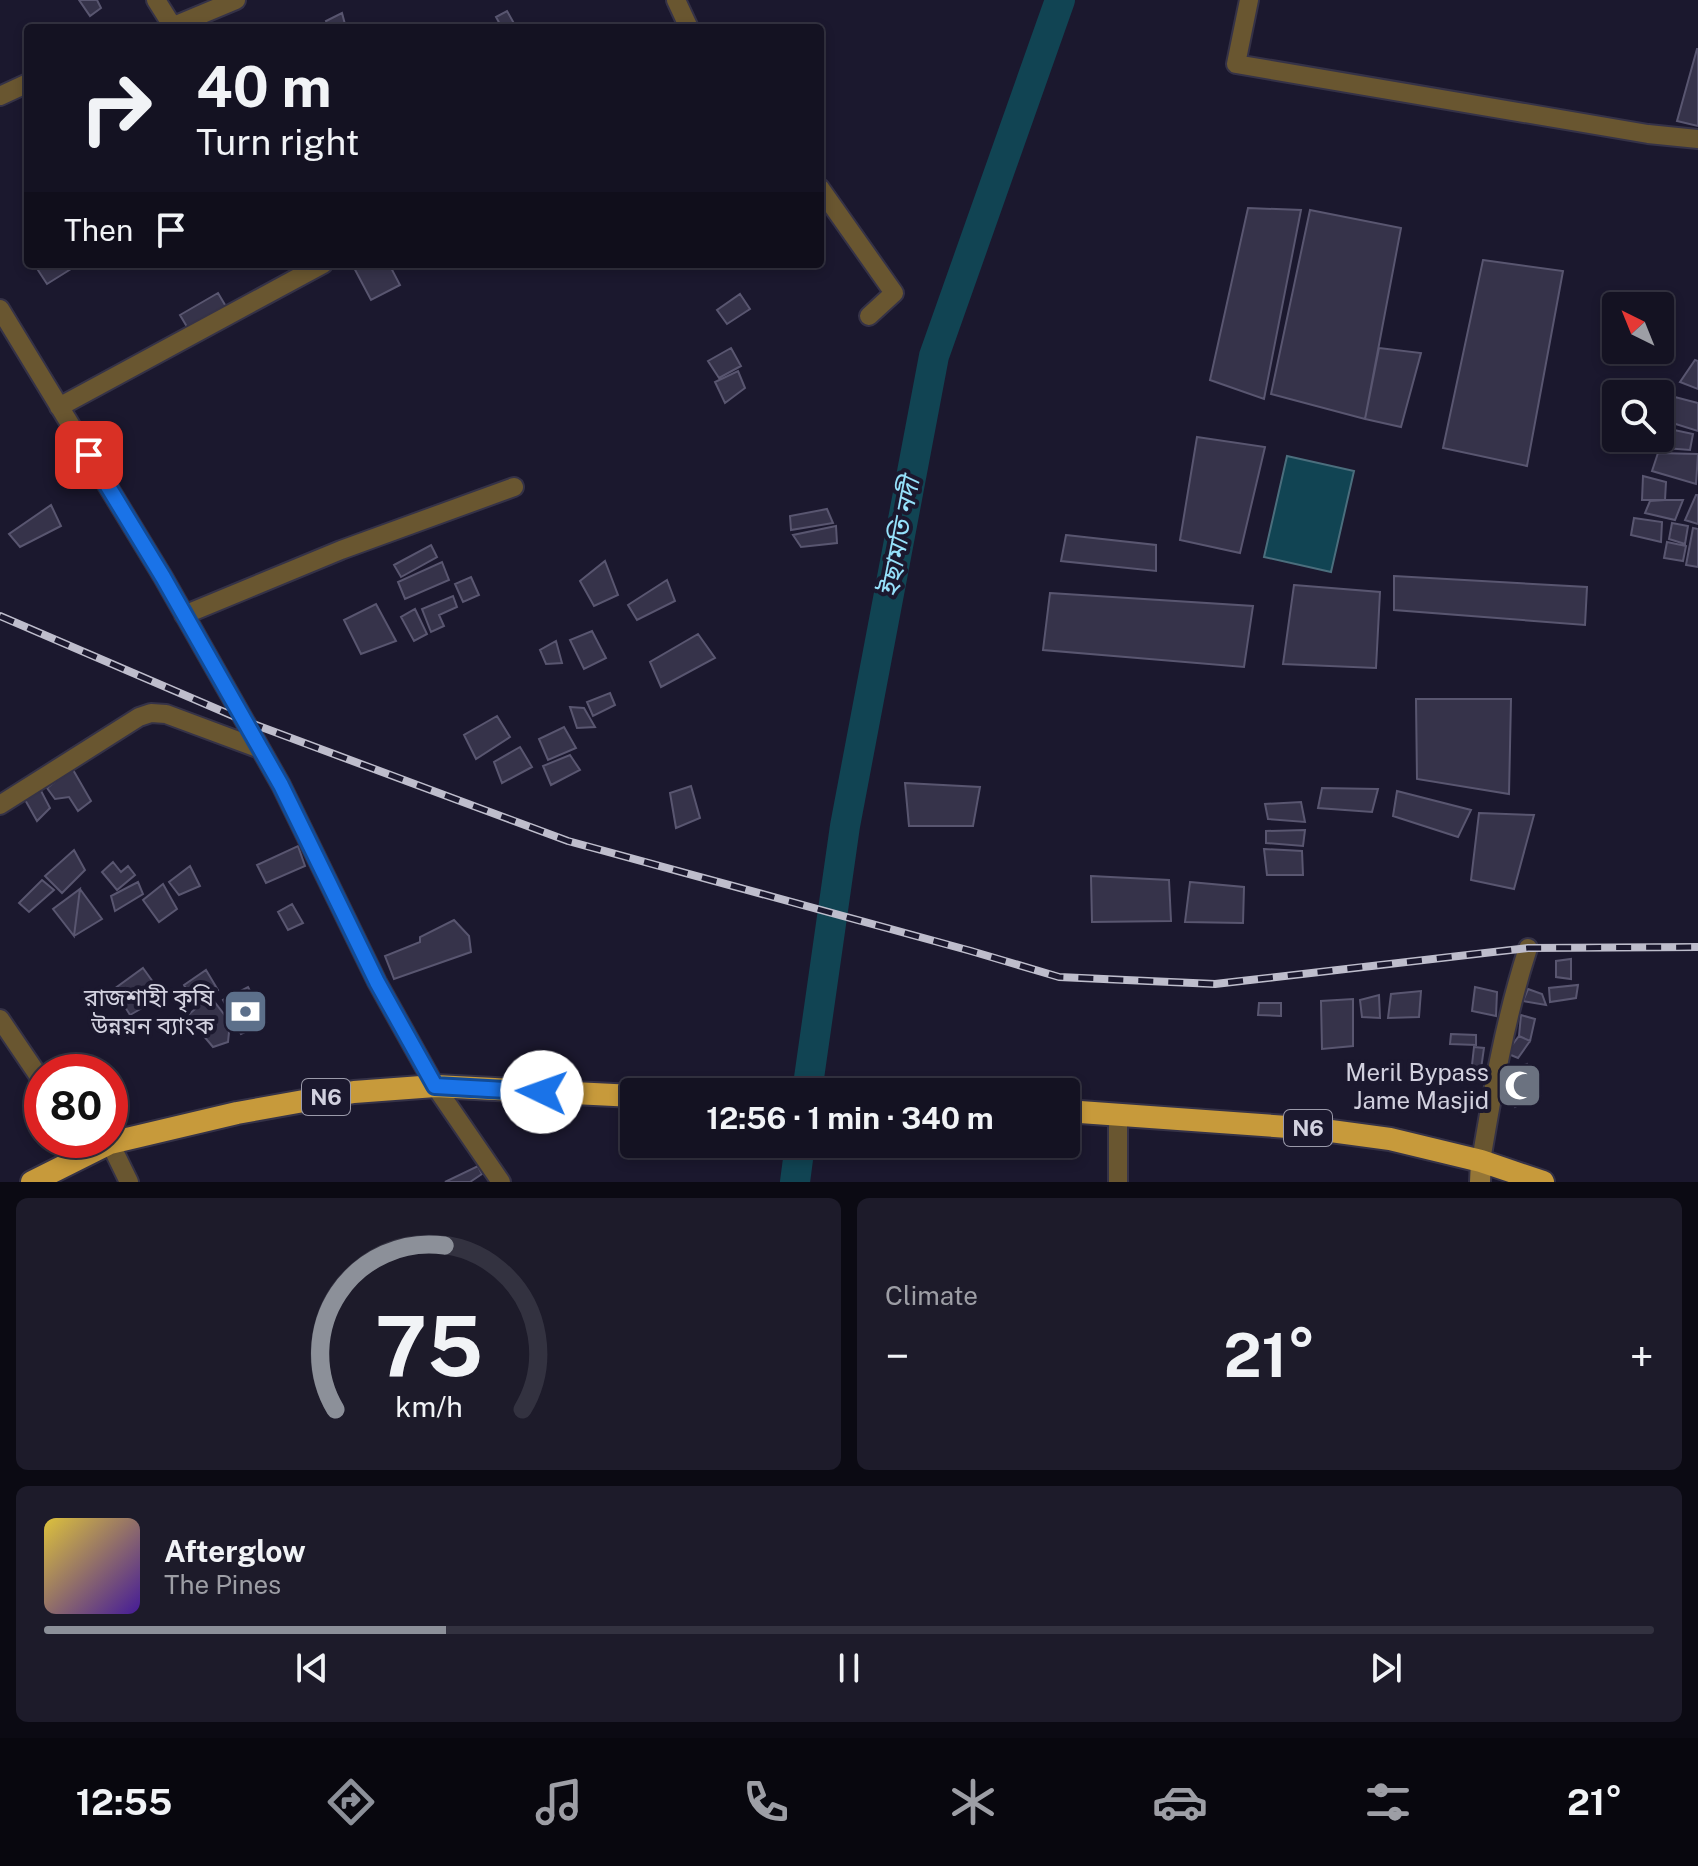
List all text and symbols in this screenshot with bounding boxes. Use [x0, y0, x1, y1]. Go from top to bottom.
text: 40 m [196, 54, 332, 120]
icon: right [64, 56, 168, 160]
text: Turn right [196, 121, 359, 163]
icon: arrive [149, 208, 193, 252]
text: Then [64, 212, 133, 248]
north arrow [1602, 292, 1674, 364]
map controls [1602, 292, 1674, 452]
button: search [1602, 380, 1674, 452]
pin [55, 421, 123, 489]
icon: arrive [67, 433, 111, 477]
water label: ইছামতি নদী [872, 470, 927, 599]
place label: রাজশাহী কৃষি উন্নয়ন ব্যাংক [83, 983, 215, 1039]
bank icon: রাজশাহী কৃষি উন্নয়ন ব্যাংক [221, 987, 269, 1035]
position arrow [500, 1050, 584, 1134]
speed limit sign: 80 [24, 1054, 128, 1158]
place label: Meril Bypass Jame Masjid [1345, 1058, 1489, 1114]
mosque icon: Meril Bypass Jame Masjid [1496, 1062, 1544, 1110]
road number: N6 [302, 1079, 350, 1115]
text: 12:56 · 1 min · 340 m [706, 1100, 994, 1136]
road number: N6 [1284, 1110, 1332, 1146]
text: Climate [885, 1280, 978, 1311]
text: 75 [374, 1297, 483, 1395]
text: 21° [1223, 1320, 1316, 1391]
text: − [885, 1330, 909, 1382]
text: + [1630, 1330, 1654, 1382]
text: km/h [395, 1390, 462, 1423]
text: Afterglow [164, 1533, 306, 1569]
text: The Pines [164, 1569, 281, 1600]
icon: previous [290, 1646, 334, 1690]
icon: pause [827, 1646, 871, 1690]
icon: next [1364, 1646, 1408, 1690]
icon: directions [323, 1774, 379, 1830]
icon: music [531, 1774, 587, 1830]
icon: phone [738, 1774, 794, 1830]
icon: climate [945, 1774, 1001, 1830]
icon: car [1152, 1774, 1208, 1830]
icon: filters [1360, 1774, 1416, 1830]
text: 12:55 [76, 1781, 172, 1823]
text: 21° [1567, 1781, 1622, 1823]

